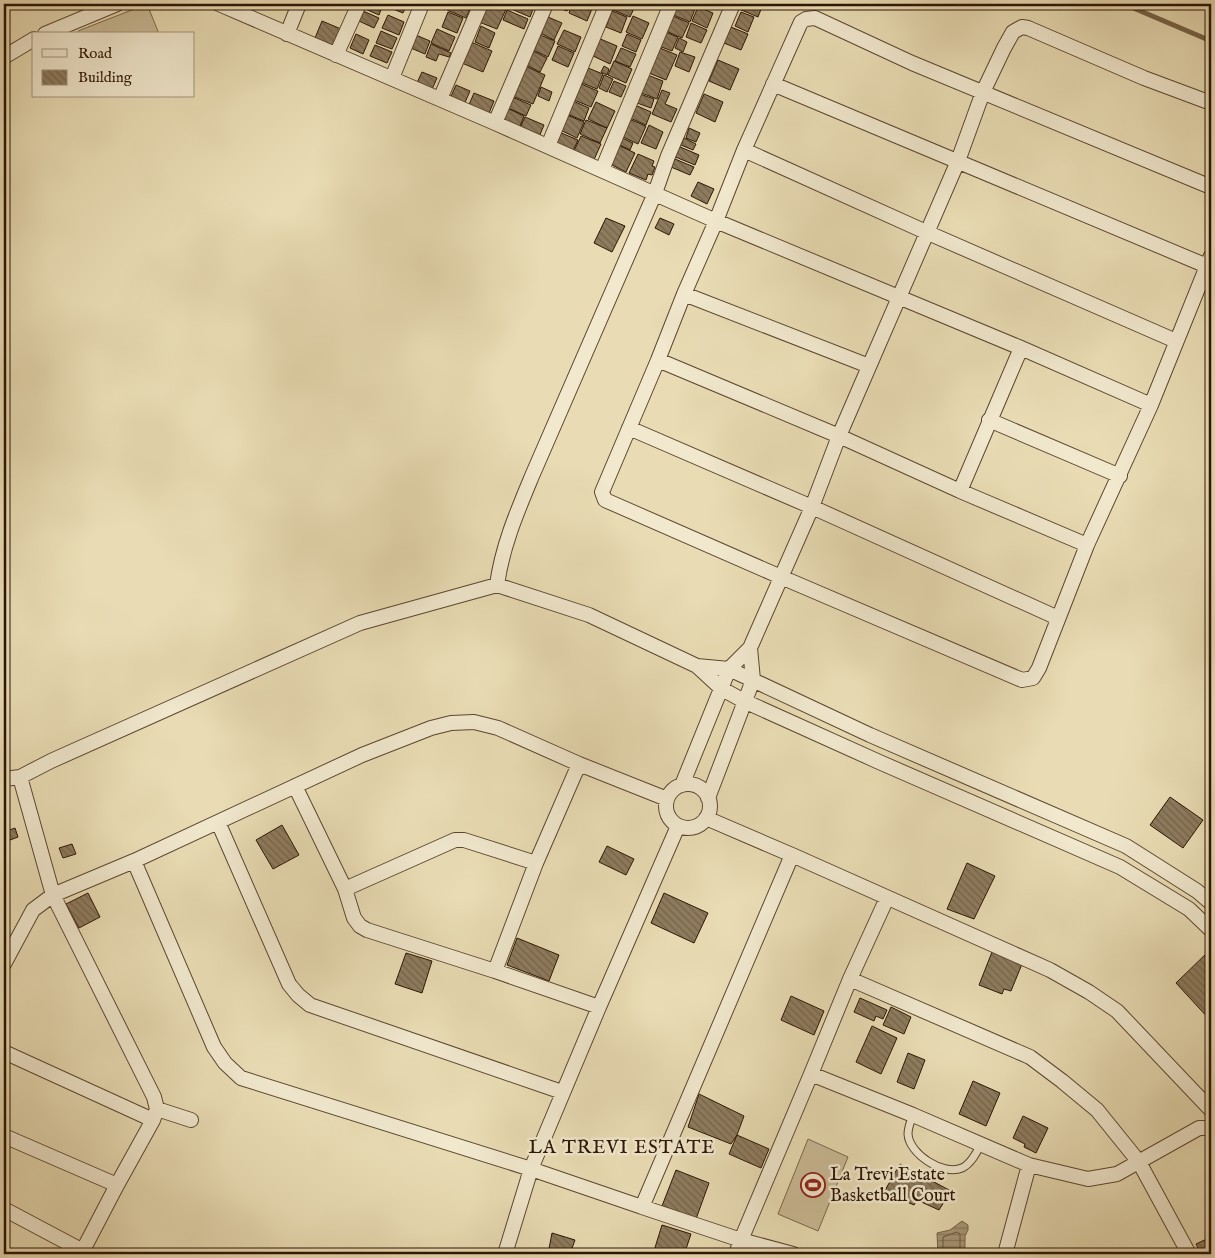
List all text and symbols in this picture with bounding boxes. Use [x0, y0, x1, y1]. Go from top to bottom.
legend [32, 32, 195, 98]
text: Road [78, 44, 113, 63]
text: Building [78, 68, 133, 87]
district label: LA TREVI ESTATE [528, 1136, 716, 1160]
place label: La Trevi Estate Basketball Court [830, 1164, 956, 1208]
sports icon: La Trevi Estate Basketball Court [800, 1172, 826, 1198]

